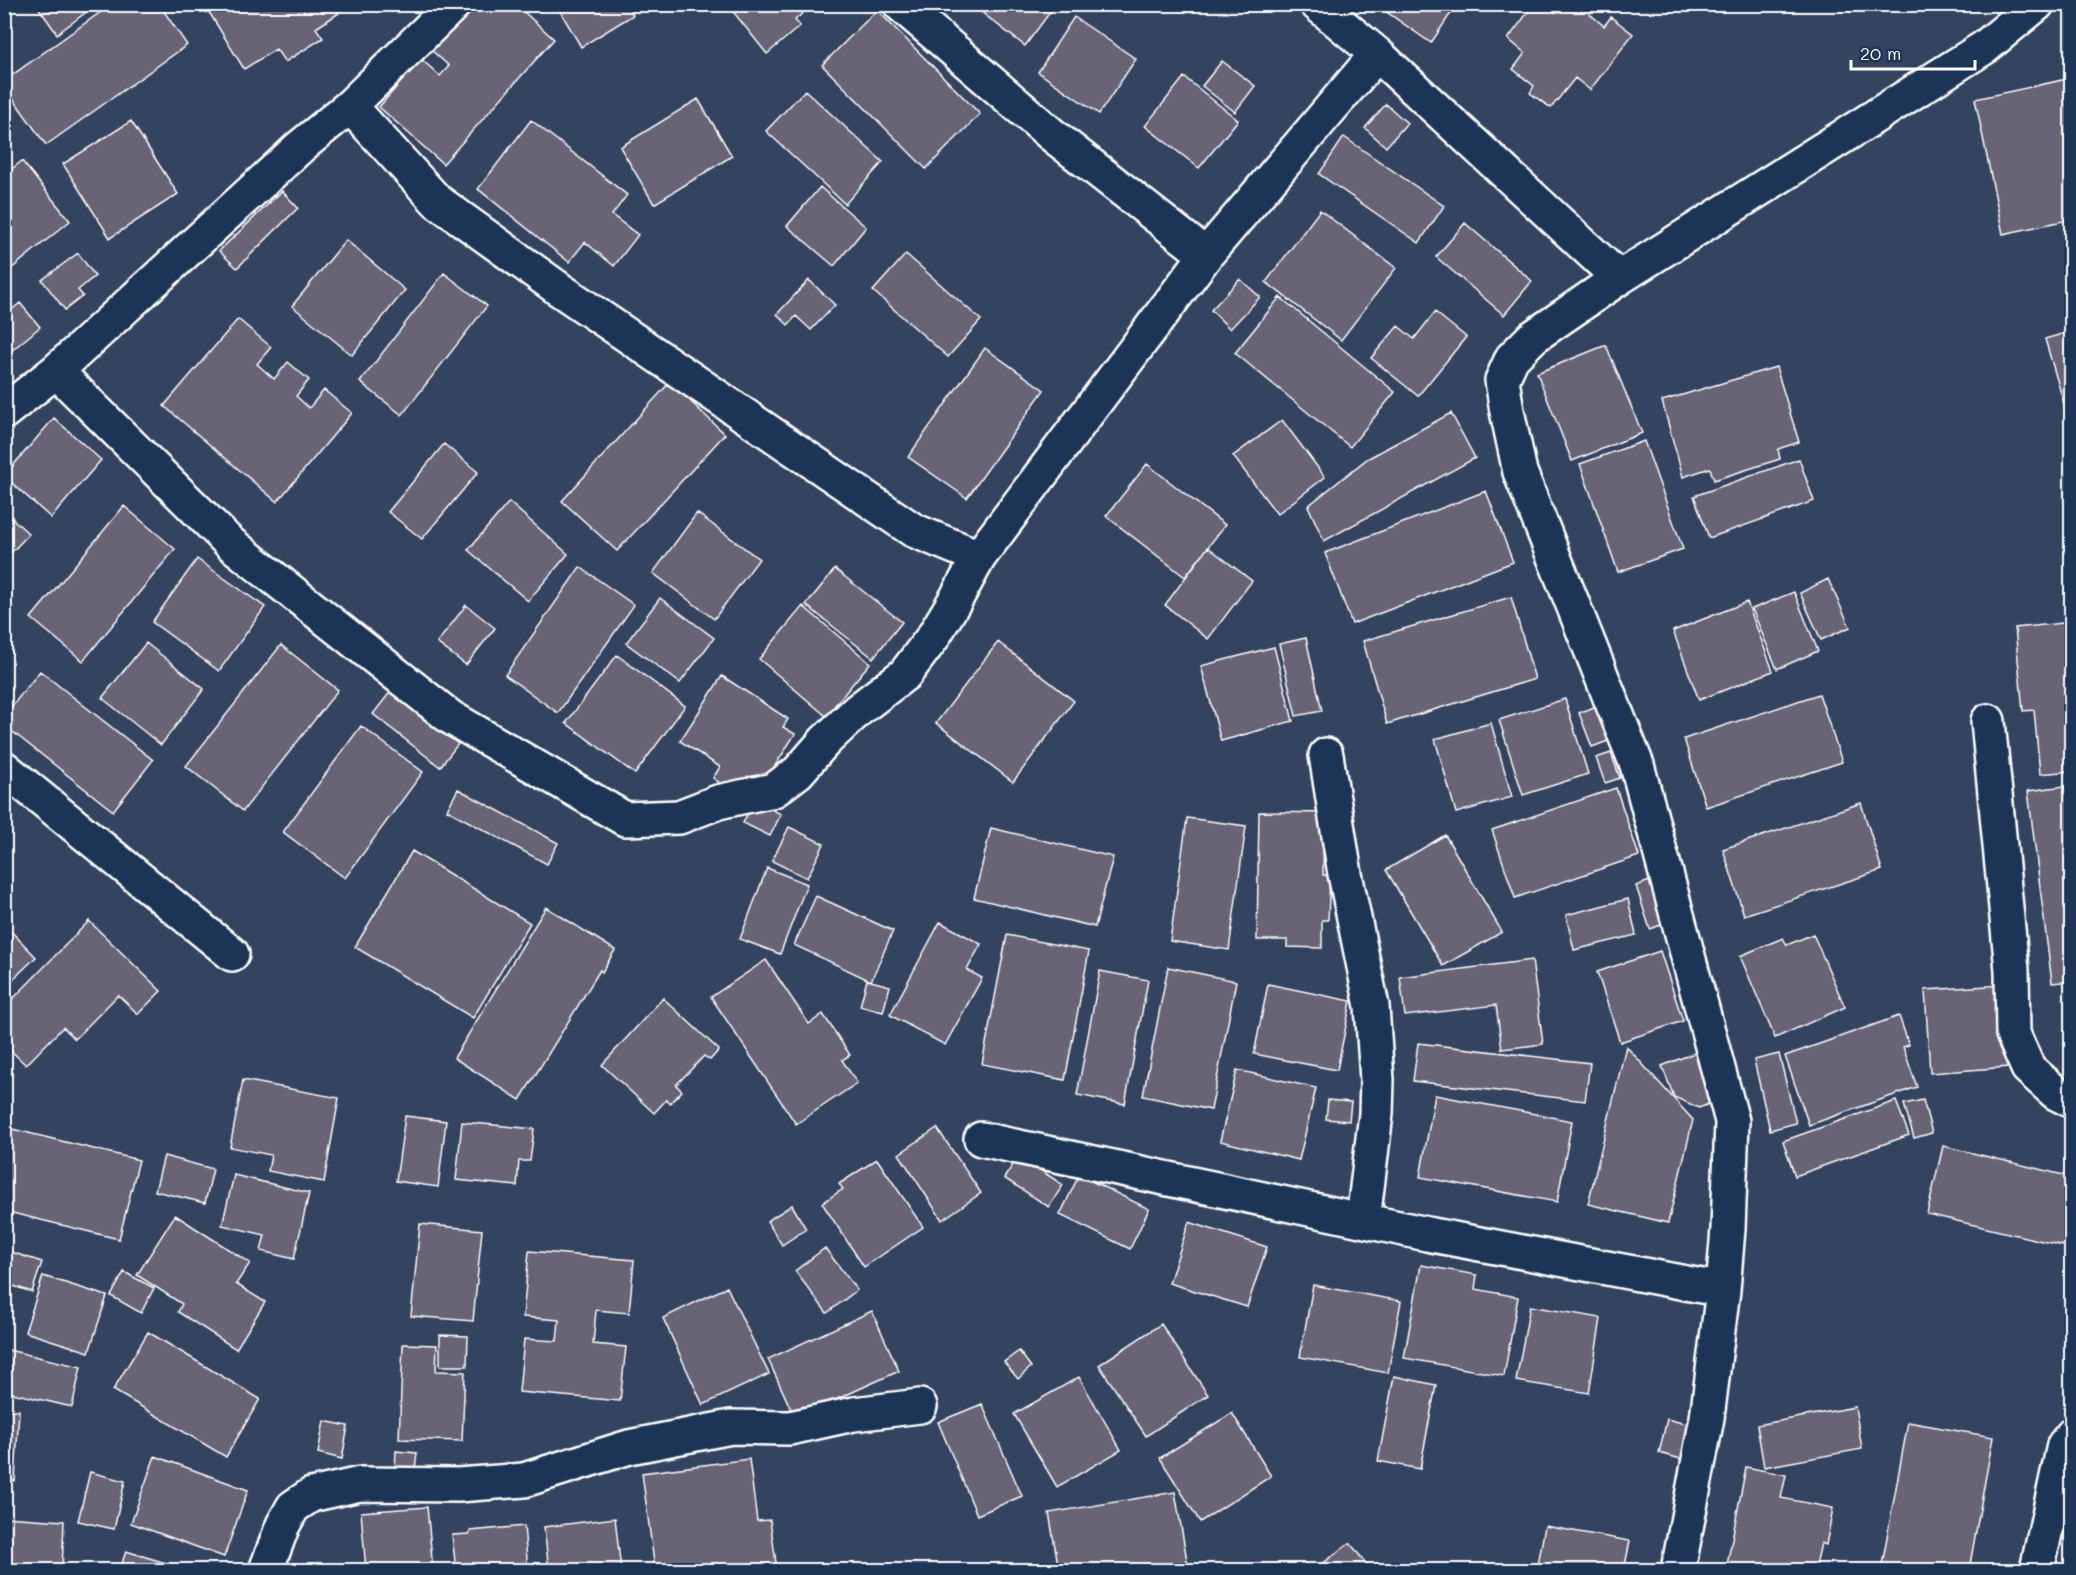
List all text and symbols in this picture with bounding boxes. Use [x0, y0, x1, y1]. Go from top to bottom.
scale bar [1851, 33, 1976, 71]
text: 20 m [1860, 41, 1901, 65]

